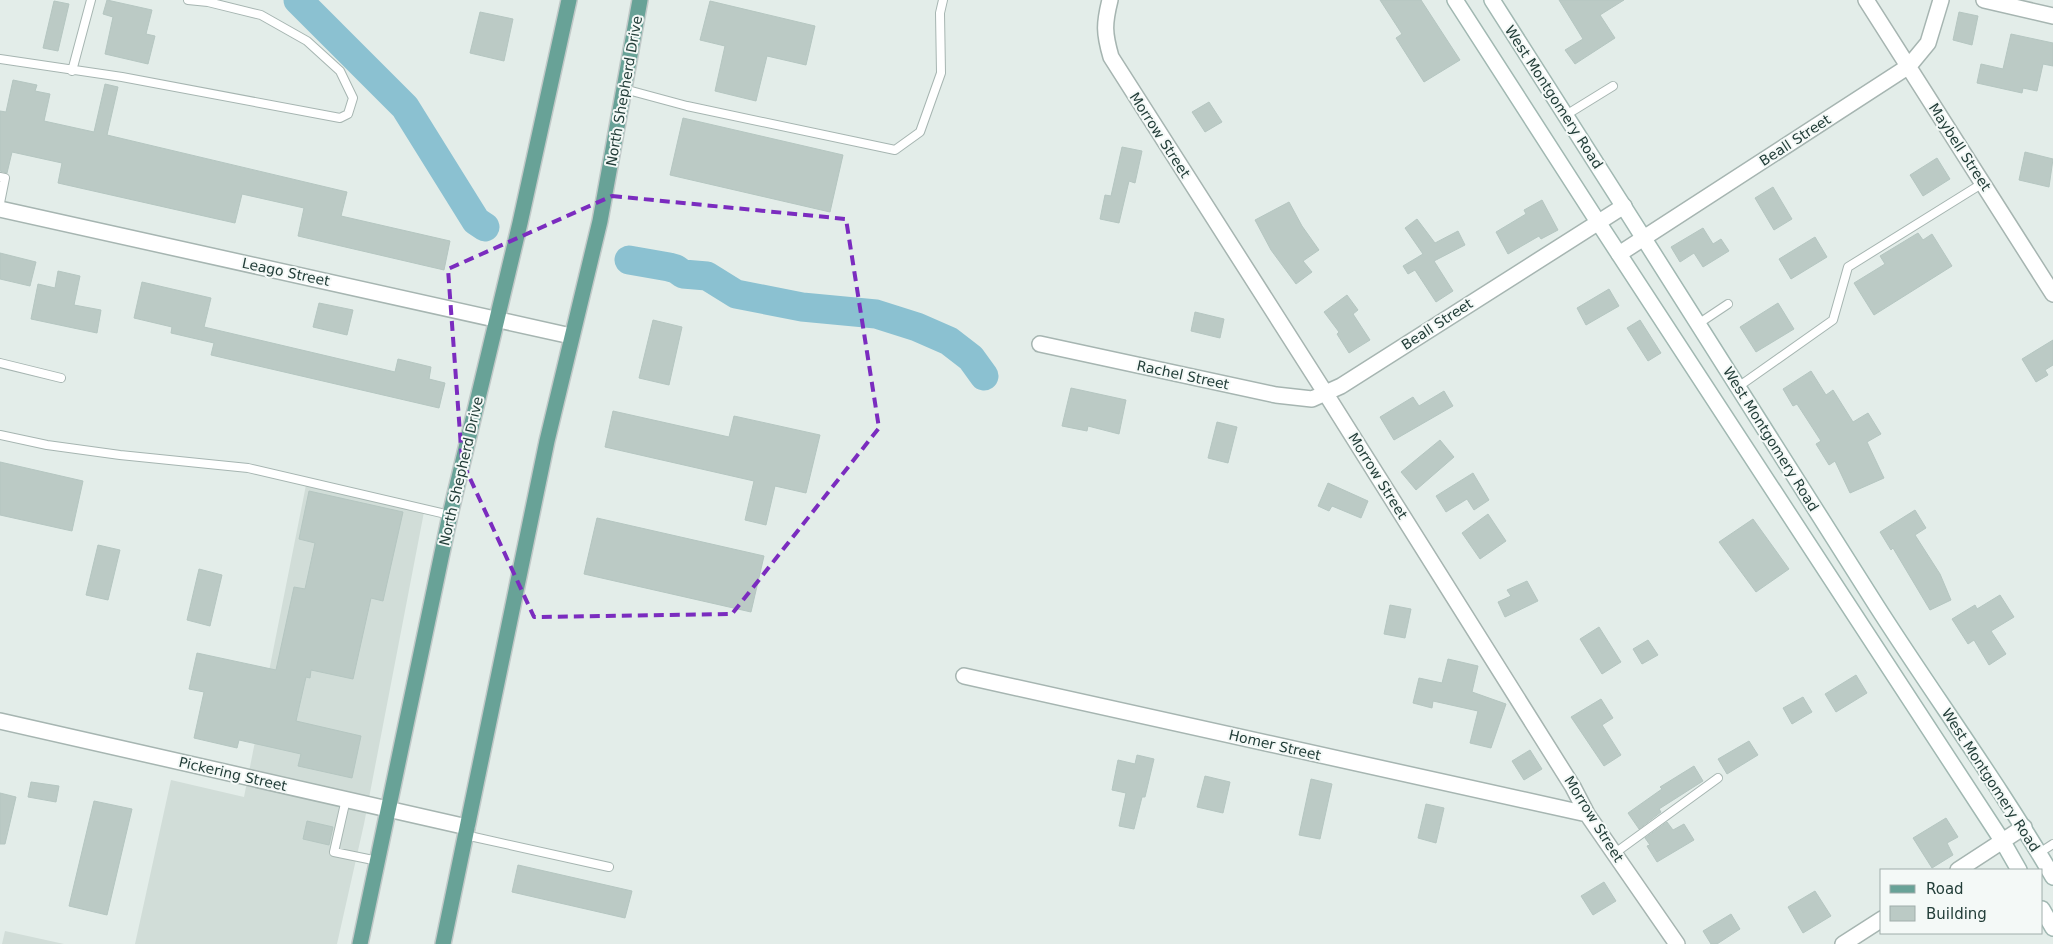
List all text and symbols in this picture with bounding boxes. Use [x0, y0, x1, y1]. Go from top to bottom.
street label: North Shepherd Drive [603, 15, 645, 167]
street label: West Montgomery Road [1502, 23, 1606, 171]
street label: Morrow Street [1126, 89, 1194, 181]
street label: Maybell Street [1926, 100, 1995, 194]
street label: Beall Street [1756, 111, 1834, 169]
street label: Leago Street [241, 255, 332, 289]
street label: Beall Street [1398, 295, 1476, 353]
street label: Rachel Street [1135, 357, 1231, 393]
street label: West Montgomery Road [1720, 364, 1822, 514]
street label: North Shepherd Drive [436, 395, 486, 547]
street label: Morrow Street [1345, 430, 1411, 522]
street label: West Montgomery Road [1939, 706, 2043, 854]
street label: Homer Street [1227, 727, 1323, 763]
street label: Pickering Street [177, 754, 289, 794]
street label: Morrow Street [1561, 773, 1627, 865]
legend [1880, 869, 2043, 934]
text: Road [1926, 880, 1964, 898]
text: Building [1926, 905, 1987, 923]

